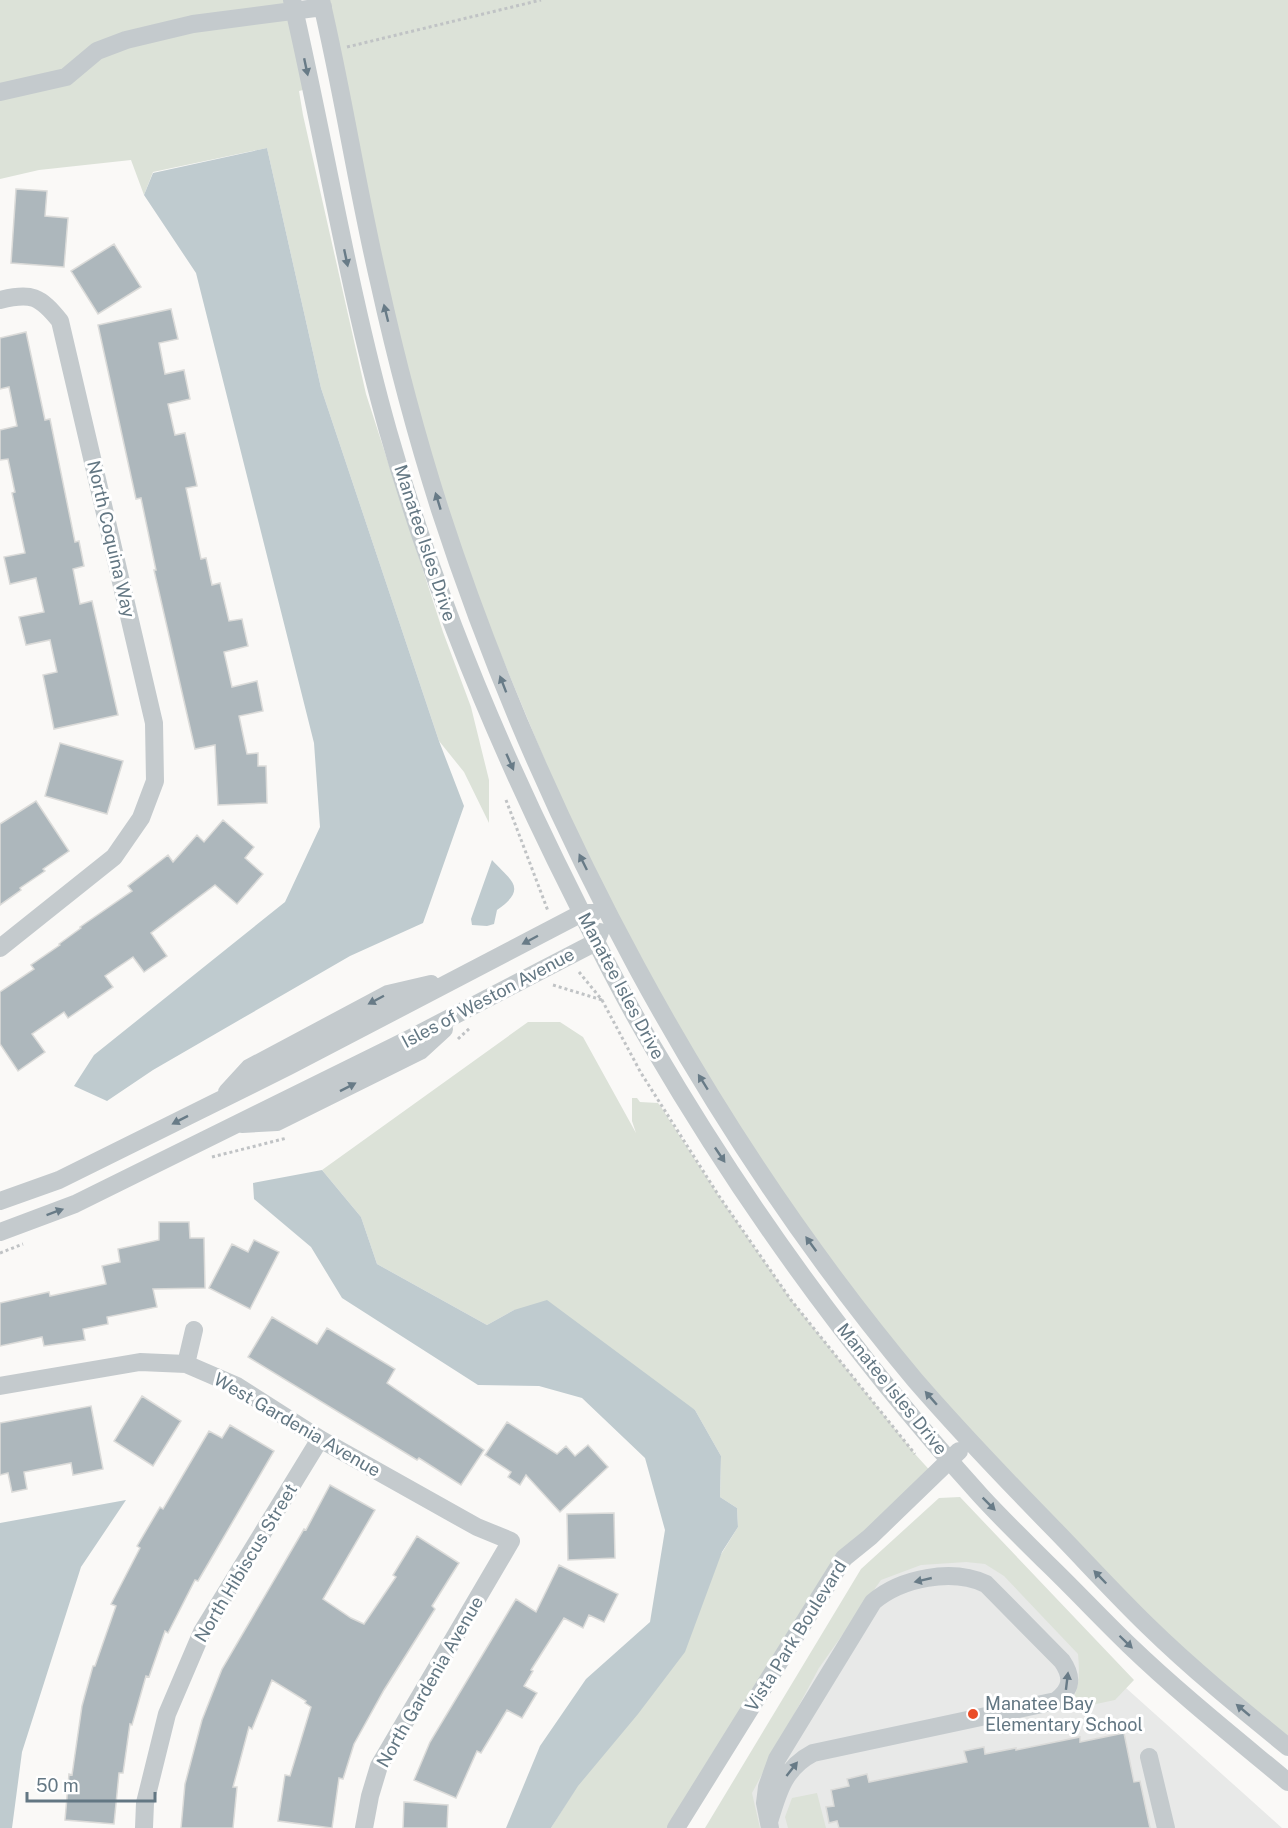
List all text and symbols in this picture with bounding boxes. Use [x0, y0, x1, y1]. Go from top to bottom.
one-way arrow [302, 58, 312, 77]
one-way arrow [342, 249, 351, 268]
one-way arrow [381, 303, 391, 322]
street label: North Coquina Way [83, 458, 140, 620]
street label: Manatee Isles Drive [390, 462, 461, 624]
one-way arrow [433, 492, 442, 510]
one-way arrow [498, 675, 508, 693]
one-way arrow [505, 754, 514, 771]
one-way arrow [578, 854, 588, 871]
street label: Manatee Isles Drive [574, 909, 669, 1063]
one-way arrow [521, 935, 538, 945]
street label: Isles of Weston Avenue [398, 943, 578, 1052]
one-way arrow [368, 995, 385, 1005]
one-way arrow [698, 1073, 709, 1090]
one-way arrow [339, 1082, 356, 1092]
one-way arrow [172, 1115, 189, 1125]
one-way arrow [714, 1147, 726, 1163]
one-way arrow [46, 1207, 64, 1216]
one-way arrow [805, 1236, 817, 1252]
street label: Manatee Isles Drive [833, 1319, 952, 1459]
street label: West Gardenia Avenue [210, 1368, 384, 1481]
one-way arrow [925, 1391, 938, 1406]
street label: North Hibiscus Street [190, 1480, 301, 1646]
one-way arrow [981, 1496, 995, 1510]
street label: Vista Park Boulevard [741, 1556, 851, 1715]
one-way arrow [1093, 1570, 1107, 1585]
one-way arrow [914, 1576, 933, 1586]
street label: North Gardenia Avenue [372, 1592, 487, 1771]
one-way arrow [1119, 1635, 1134, 1649]
one-way arrow [1062, 1671, 1072, 1690]
place label: Manatee Bay Elementary School [985, 1693, 1143, 1735]
one-way arrow [1236, 1704, 1251, 1717]
marker: Manatee Bay Elementary School [966, 1707, 980, 1721]
one-way arrow [786, 1761, 799, 1777]
scale bar [27, 1765, 154, 1803]
text: 50 m [36, 1775, 79, 1796]

